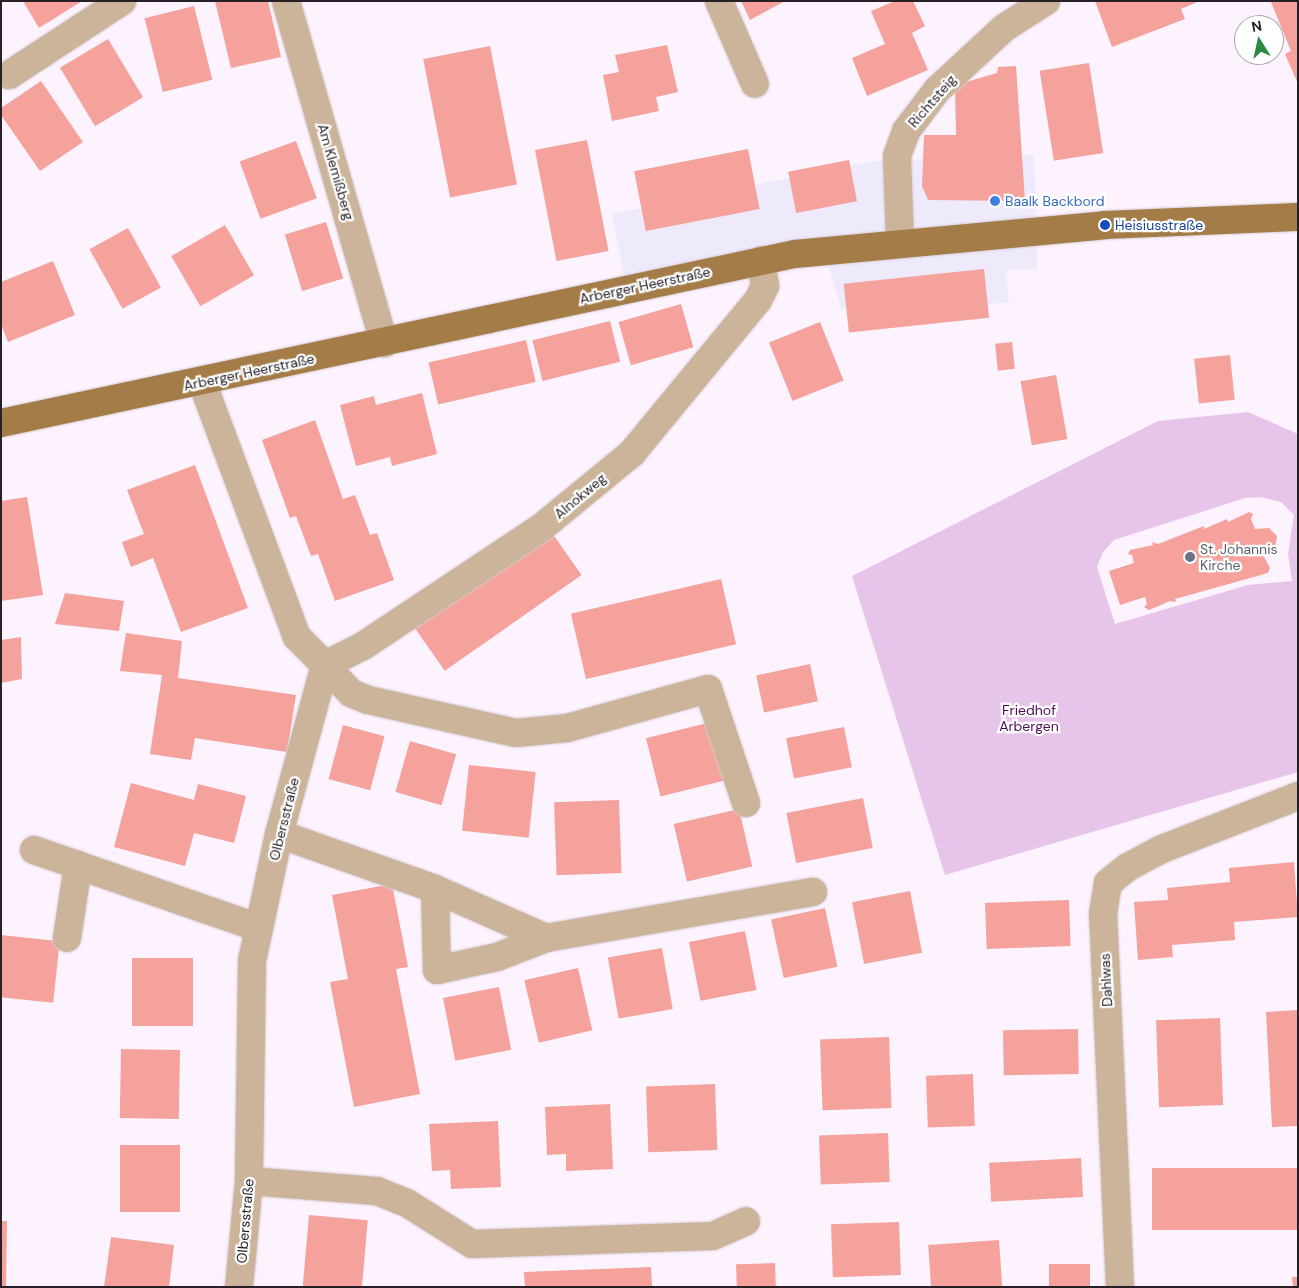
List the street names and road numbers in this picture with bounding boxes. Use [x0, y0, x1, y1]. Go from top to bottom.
street label: Richtsteig [905, 71, 959, 131]
street label: Am Klemißberg [314, 122, 358, 222]
street label: Arberger Heerstraße [578, 263, 712, 307]
street label: Arberger Heerstraße [182, 350, 316, 394]
street label: Alnokweg [551, 470, 609, 522]
street label: Olbersstraße [266, 776, 302, 862]
street label: Dahlwas [1096, 953, 1116, 1007]
street label: Olbersstraße [233, 1178, 257, 1264]

